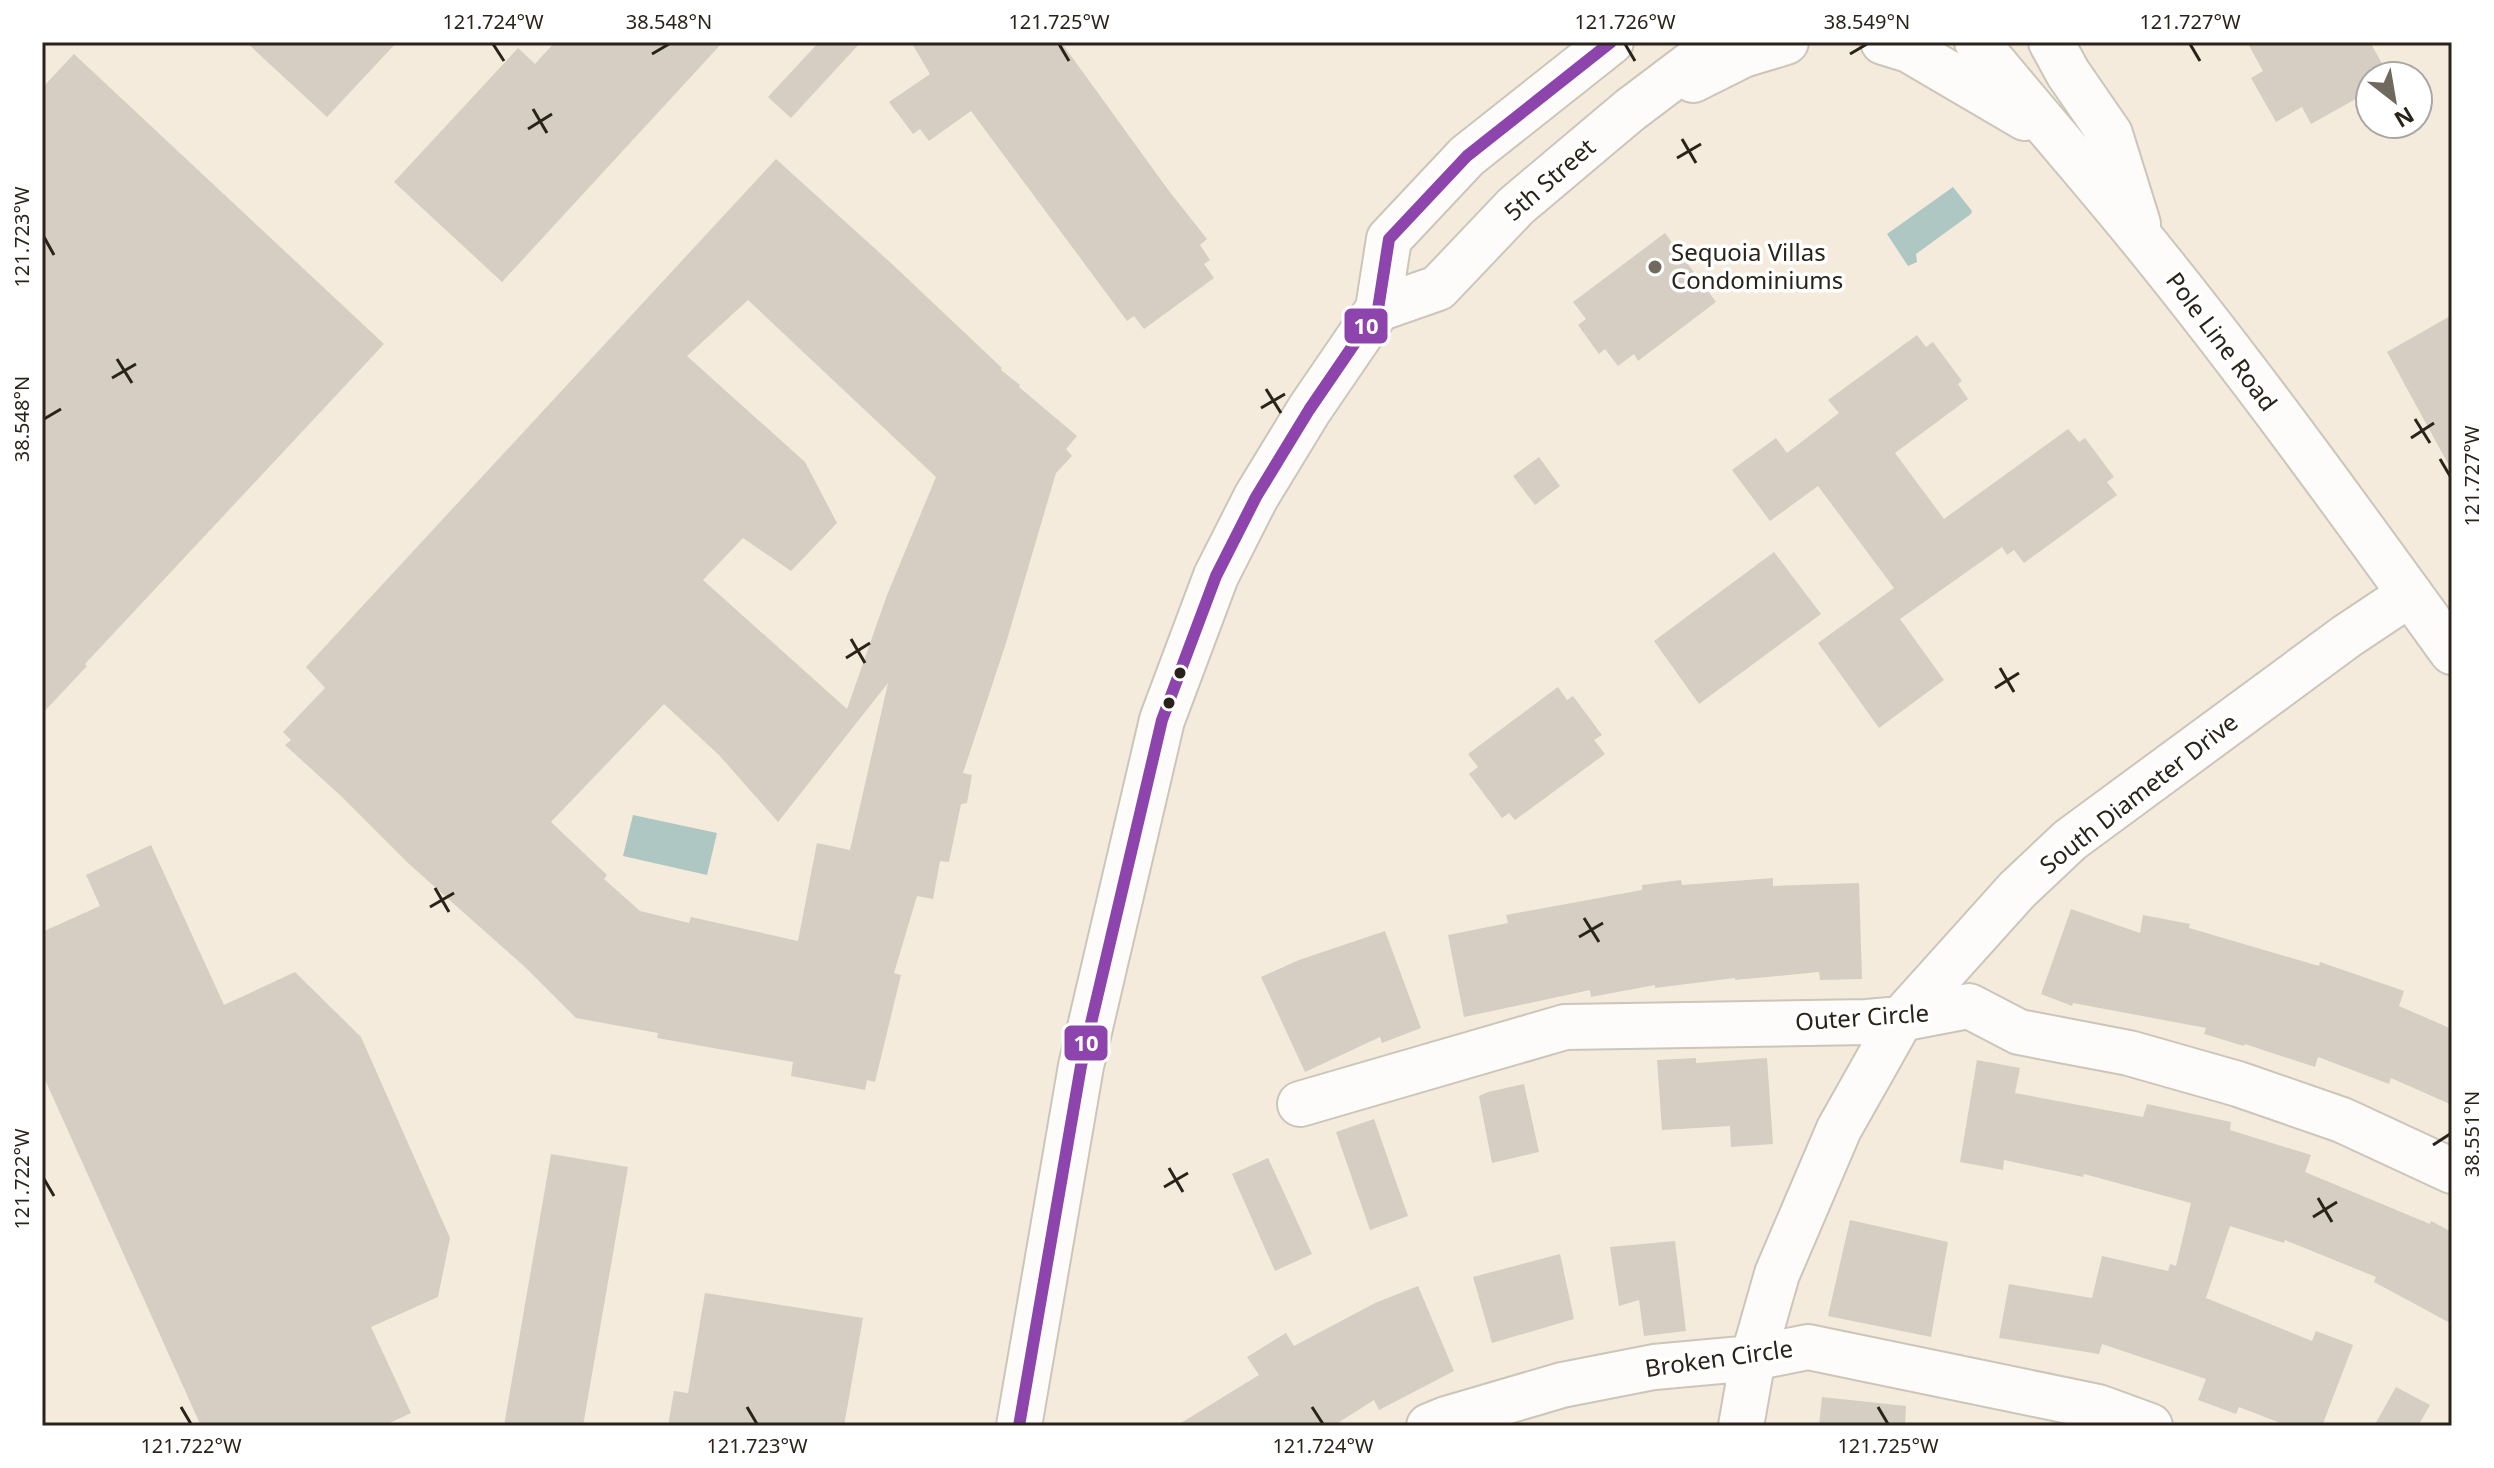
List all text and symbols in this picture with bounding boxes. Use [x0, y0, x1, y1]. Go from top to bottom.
text: 121.724°W [442, 8, 544, 35]
text: 38.548°N [626, 8, 712, 35]
text: 121.725°W [1008, 8, 1110, 35]
text: 121.726°W [1574, 8, 1676, 35]
text: 38.549°N [1824, 8, 1910, 35]
text: 121.727°W [2139, 8, 2241, 35]
north arrow [2354, 60, 2434, 140]
text: N [2389, 101, 2420, 135]
street label: 5th Street [1496, 130, 1602, 228]
text: 121.723°W [8, 186, 35, 288]
place label: Sequoia Villas Condominiums [1671, 235, 1843, 296]
marker: Sequoia Villas Condominiums [1646, 258, 1664, 276]
street label: Pole Line Road [2159, 265, 2285, 417]
line badge: 10 [1343, 307, 1389, 345]
text: 10 [1353, 310, 1379, 340]
text: 38.548°N [8, 376, 35, 462]
text: 121.727°W [2458, 425, 2485, 527]
unlabelled marker [1172, 665, 1188, 681]
unlabelled marker [1161, 695, 1177, 711]
street label: South Diameter Drive [2032, 705, 2244, 881]
street label: Outer Circle [1794, 995, 1930, 1038]
line badge: 10 [1063, 1024, 1109, 1062]
text: 10 [1073, 1027, 1099, 1057]
text: 38.551°N [2458, 1091, 2485, 1177]
text: 121.722°W [8, 1128, 35, 1230]
street label: Broken Circle [1643, 1331, 1795, 1384]
text: 121.722°W [140, 1432, 242, 1459]
text: 121.723°W [706, 1432, 808, 1459]
text: 121.724°W [1272, 1432, 1374, 1459]
text: 121.725°W [1837, 1432, 1939, 1459]

